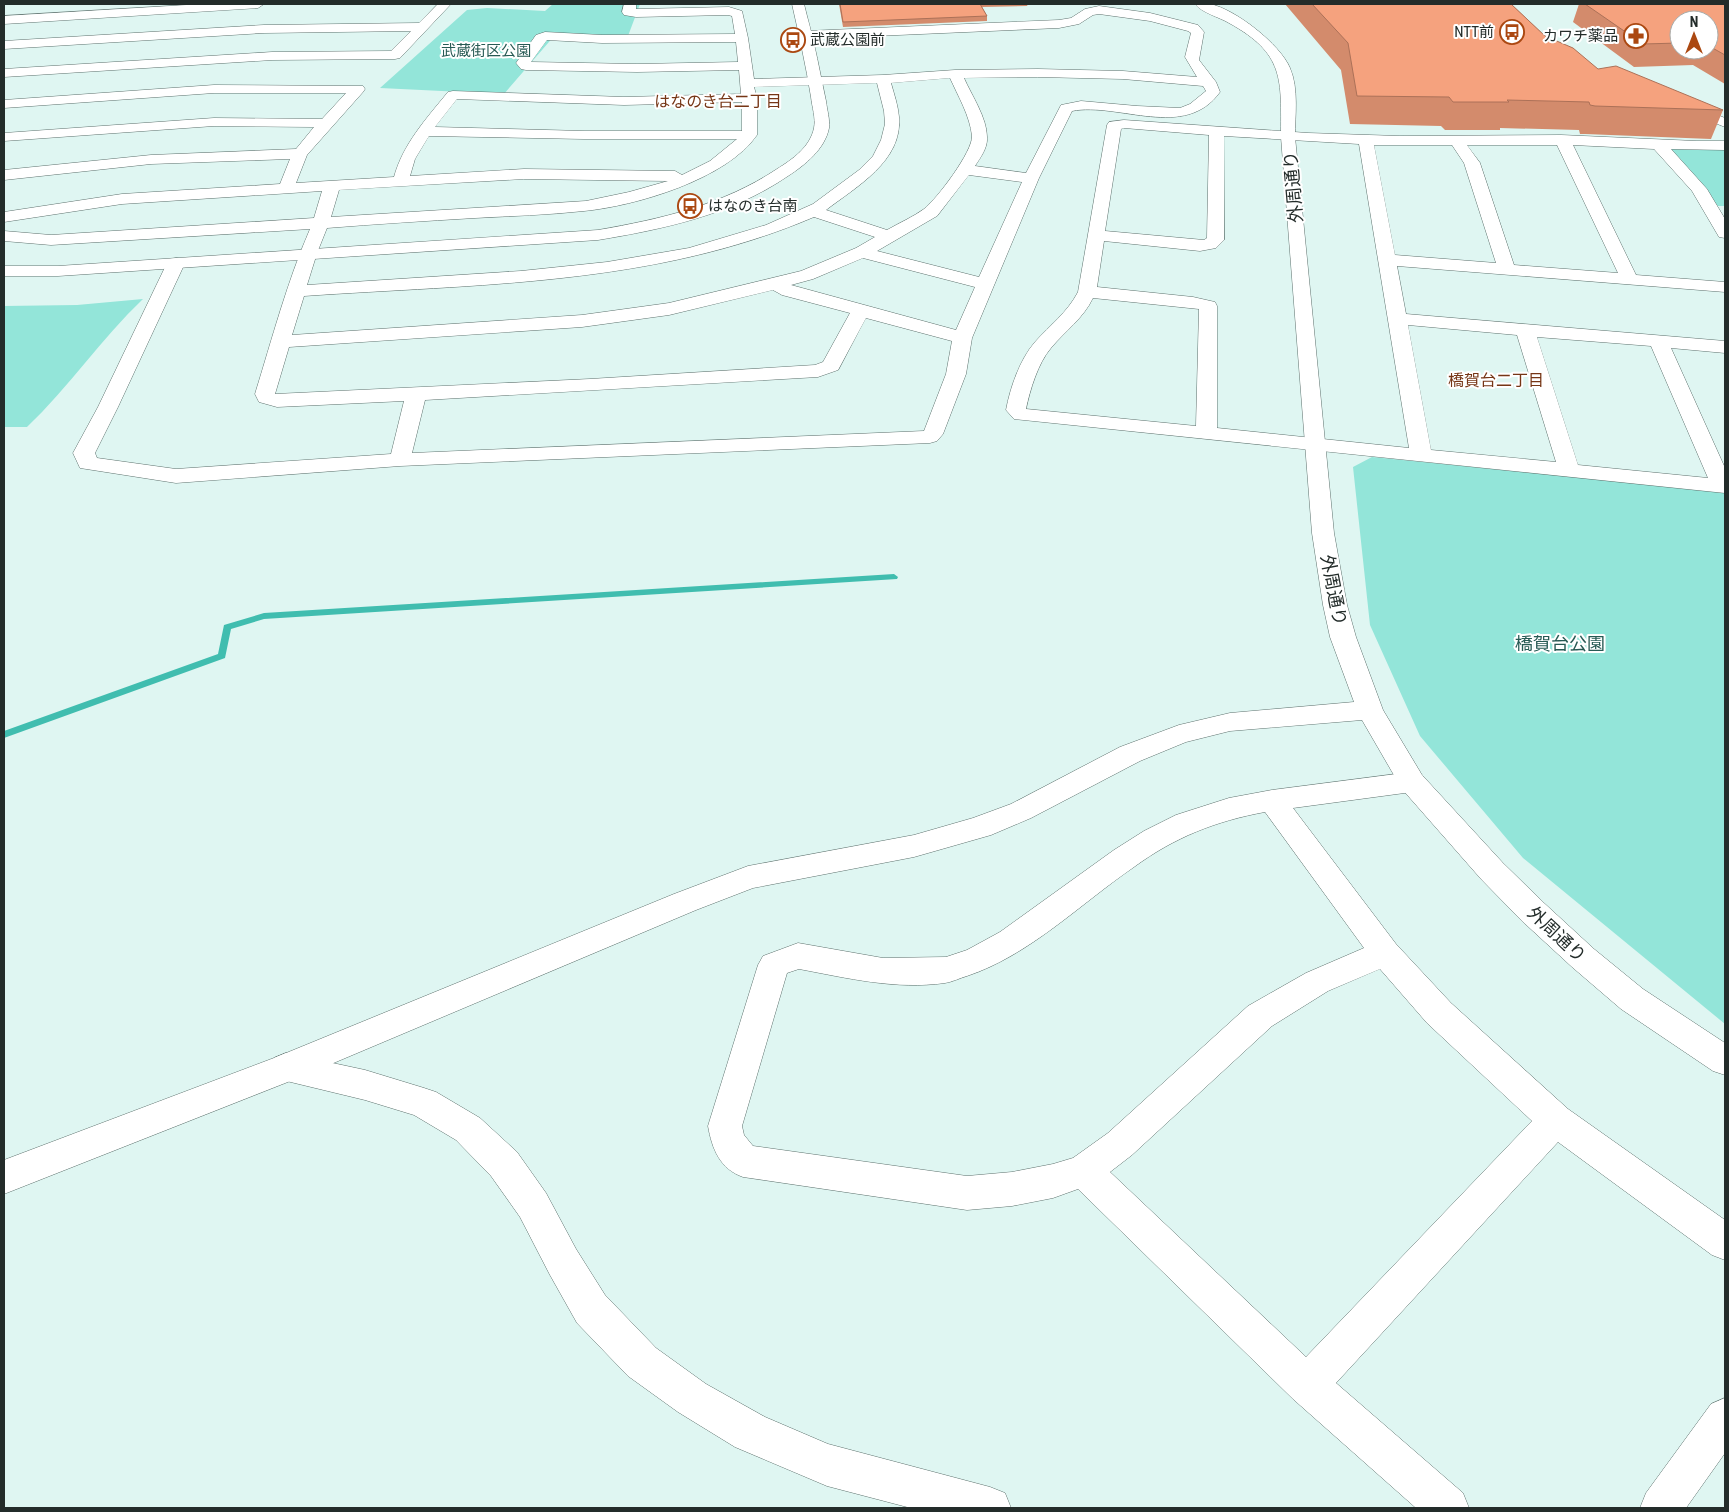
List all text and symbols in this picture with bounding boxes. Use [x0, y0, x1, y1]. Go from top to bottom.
north arrow [1669, 10, 1719, 60]
text: N [1690, 14, 1698, 30]
bus stop icon: NTT前 [1499, 19, 1525, 45]
place label: NTT前 [1454, 23, 1494, 41]
pharmacy icon: カワチ薬品 [1623, 23, 1649, 49]
bus stop icon: 武蔵公園前 [780, 27, 806, 53]
place label: カワチ薬品 [1543, 27, 1618, 45]
place label: 武蔵公園前 [810, 31, 885, 49]
park label: 武蔵街区公園 [441, 42, 531, 60]
district label: はなのき台二丁目 [654, 92, 782, 111]
street label: 外周通り [1279, 150, 1307, 224]
bus stop icon: はなのき台南 [677, 193, 703, 219]
place label: はなのき台南 [708, 197, 798, 215]
district label: 橋賀台二丁目 [1448, 371, 1544, 390]
street label: 外周通り [1317, 553, 1351, 627]
park label: 橋賀台公園 [1515, 633, 1605, 654]
street label: 外周通り [1524, 902, 1590, 966]

